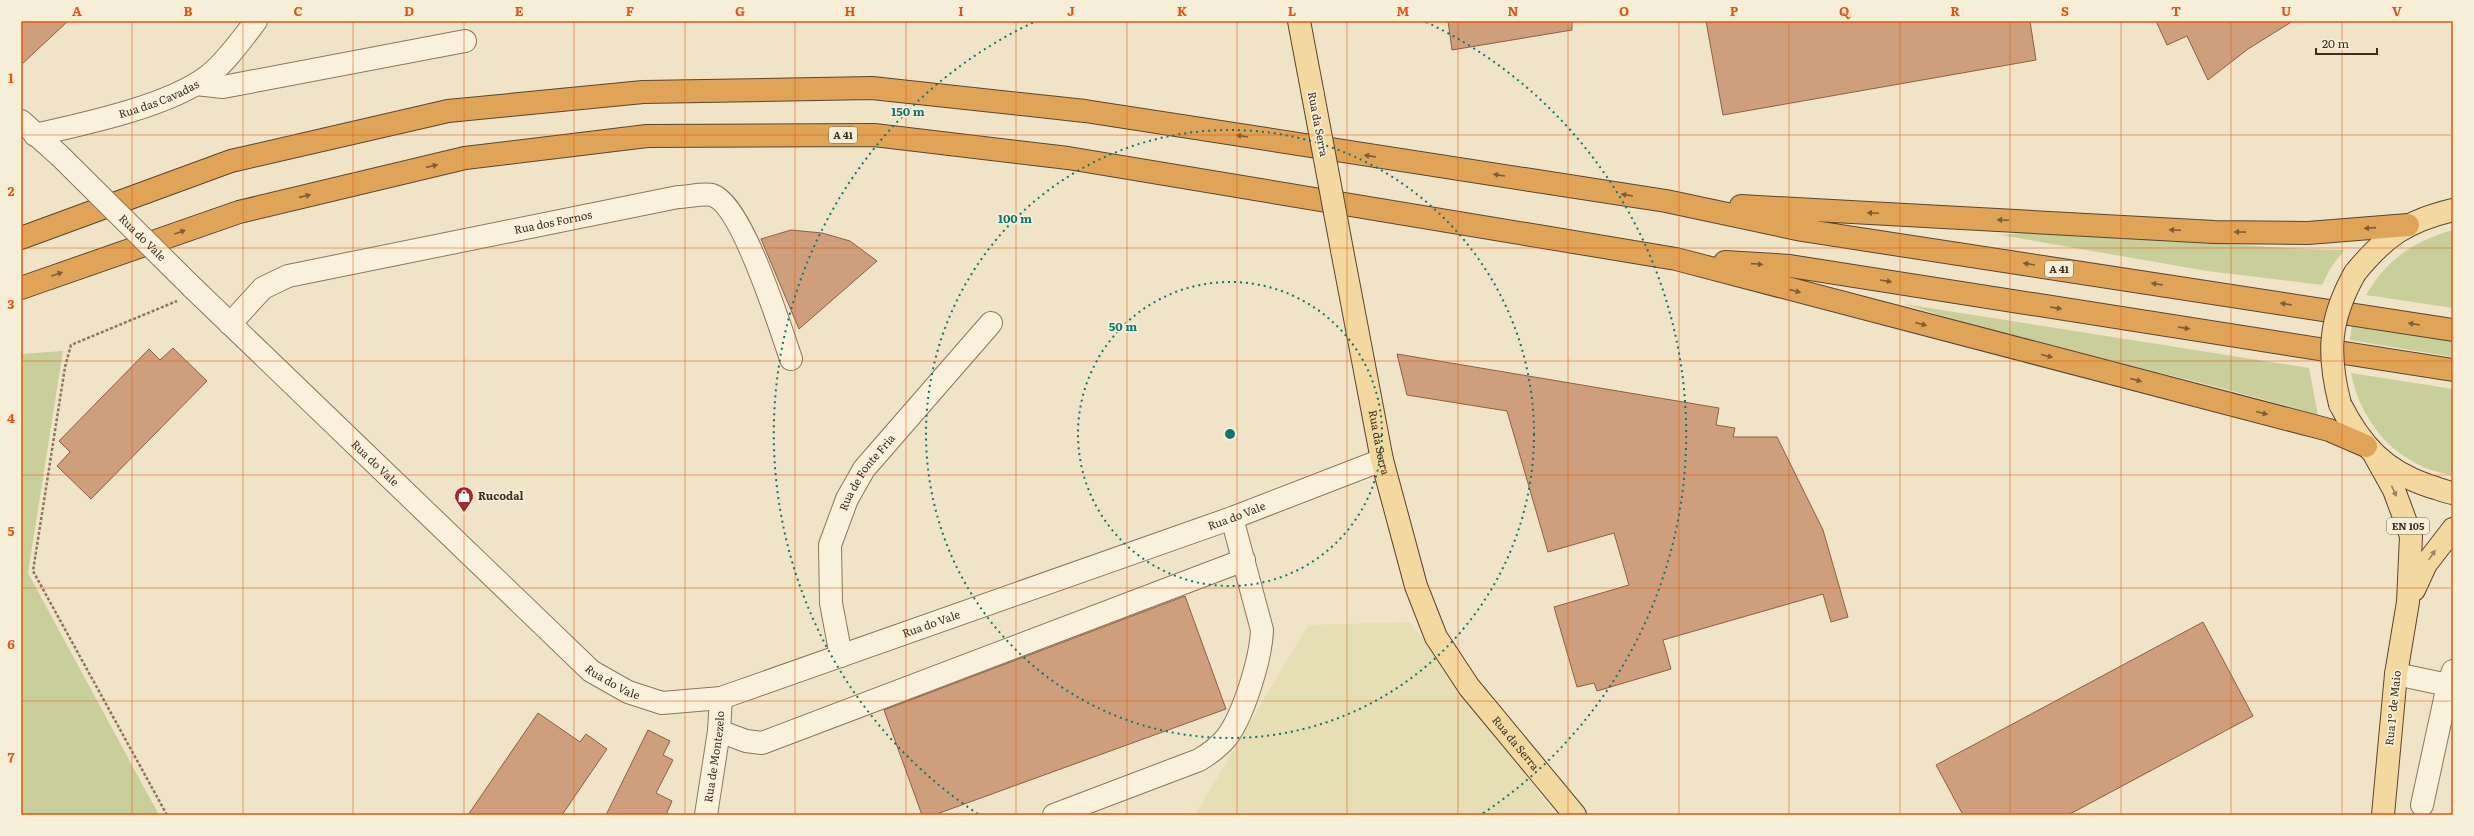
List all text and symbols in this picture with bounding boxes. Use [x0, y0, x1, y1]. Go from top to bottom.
text: A [72, 1, 82, 20]
text: B [184, 1, 193, 20]
text: C [293, 1, 303, 20]
text: D [404, 1, 414, 20]
text: E [515, 1, 524, 20]
text: F [626, 1, 634, 20]
text: G [735, 1, 745, 20]
text: H [845, 1, 856, 20]
text: I [958, 1, 964, 20]
text: J [1067, 1, 1075, 20]
text: K [1177, 1, 1188, 20]
text: L [1288, 1, 1296, 20]
text: M [1397, 1, 1410, 20]
text: N [1508, 1, 1519, 20]
text: O [1619, 1, 1629, 20]
text: P [1730, 1, 1739, 20]
text: Q [1839, 1, 1851, 20]
text: R [1950, 1, 1960, 20]
text: S [2061, 1, 2069, 20]
text: T [2171, 1, 2181, 20]
text: U [2281, 1, 2291, 20]
text: V [2392, 1, 2402, 20]
scale bar [2316, 30, 2377, 56]
text: 20 m [2322, 34, 2349, 52]
text: 1 [8, 68, 14, 87]
street label: Rua das Cavadas [116, 75, 201, 121]
street label: Rua da Serra [1305, 90, 1333, 158]
text: 150 m [891, 102, 925, 120]
road number: A 41 [829, 127, 857, 143]
one-way arrow [1236, 133, 1248, 139]
one-way arrow [1364, 152, 1376, 158]
one-way arrow [425, 162, 438, 168]
one-way arrow [1493, 172, 1505, 178]
text: 2 [8, 181, 15, 200]
one-way arrow [1621, 192, 1633, 198]
one-way arrow [299, 193, 311, 199]
street label: Rua dos Fornos [513, 206, 593, 237]
text: 100 m [998, 209, 1032, 227]
street label: Rua do Vale [116, 210, 170, 264]
one-way arrow [1866, 210, 1879, 216]
one-way arrow [1997, 217, 2009, 224]
one-way arrow [2364, 225, 2376, 232]
one-way arrow [2169, 226, 2181, 233]
one-way arrow [175, 229, 187, 235]
one-way arrow [2233, 229, 2246, 235]
one-way arrow [1751, 261, 1763, 268]
one-way arrow [2023, 261, 2035, 267]
road number: A 41 [2045, 261, 2073, 277]
one-way arrow [52, 271, 64, 277]
one-way arrow [1880, 278, 1892, 284]
one-way arrow [2151, 281, 2164, 287]
one-way arrow [1789, 288, 1801, 294]
text: 3 [7, 294, 15, 313]
one-way arrow [2280, 301, 2292, 307]
one-way arrow [2050, 305, 2062, 311]
text: 50 m [1109, 317, 1137, 335]
one-way arrow [1915, 321, 1927, 327]
one-way arrow [2408, 321, 2421, 327]
one-way arrow [2178, 325, 2190, 331]
one-way arrow [2040, 354, 2053, 360]
one-way arrow [2130, 377, 2142, 383]
text: 4 [7, 408, 15, 427]
street label: Rua da Serra [1366, 408, 1395, 477]
one-way arrow [2255, 410, 2268, 416]
centre of rings [1223, 427, 1237, 441]
street label: Rua de Fonte Fria [834, 430, 898, 513]
street label: Rua do Vale [348, 436, 403, 489]
shop icon: Rucodal [453, 485, 475, 513]
one-way arrow [2391, 485, 2397, 496]
place label: Rucodal [478, 487, 524, 503]
street label: Rua do Vale [1205, 497, 1268, 533]
road number: EN 105 [2387, 518, 2429, 534]
text: 5 [7, 521, 15, 540]
one-way arrow [2428, 550, 2436, 560]
street label: Rua do Vale [900, 605, 962, 641]
text: 6 [7, 634, 15, 653]
street label: Rua do Vale [582, 660, 642, 702]
street label: Rua 1º de Maio [2380, 670, 2404, 746]
street label: Rua de Montezelo [699, 710, 727, 803]
street label: Rua da Serra [1489, 712, 1544, 773]
text: 7 [7, 747, 15, 766]

